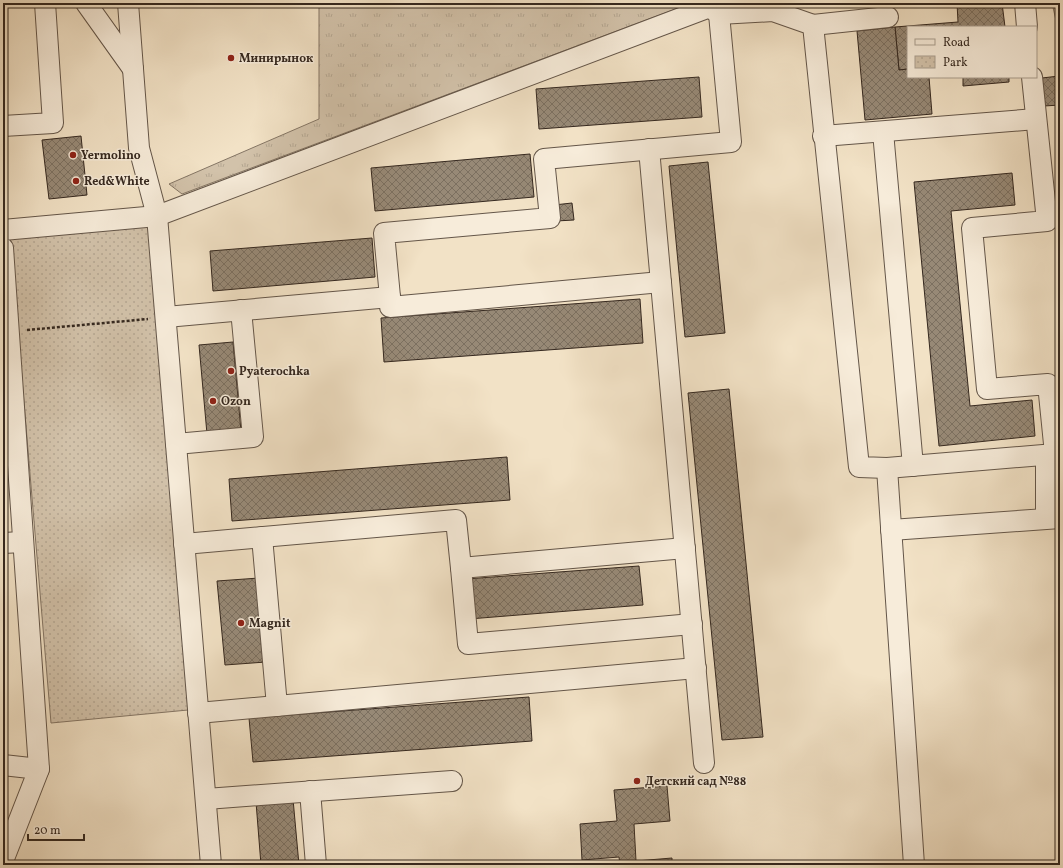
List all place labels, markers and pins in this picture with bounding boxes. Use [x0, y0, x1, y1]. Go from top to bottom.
place label: Минирынок [239, 51, 313, 67]
marker: Минирынок [226, 53, 236, 63]
place label: Yermolino [81, 148, 141, 164]
marker: Yermolino [68, 150, 78, 160]
place label: Red&White [84, 174, 150, 190]
marker: Red&White [71, 176, 81, 186]
place label: Pyaterochka [239, 364, 310, 380]
marker: Pyaterochka [226, 366, 236, 376]
place label: Ozon [221, 394, 251, 410]
marker: Ozon [208, 396, 218, 406]
place label: Magnit [249, 616, 291, 632]
marker: Magnit [236, 618, 246, 628]
place label: Детский сад №88 [645, 774, 746, 790]
marker: Детский сад №88 [632, 776, 642, 786]

